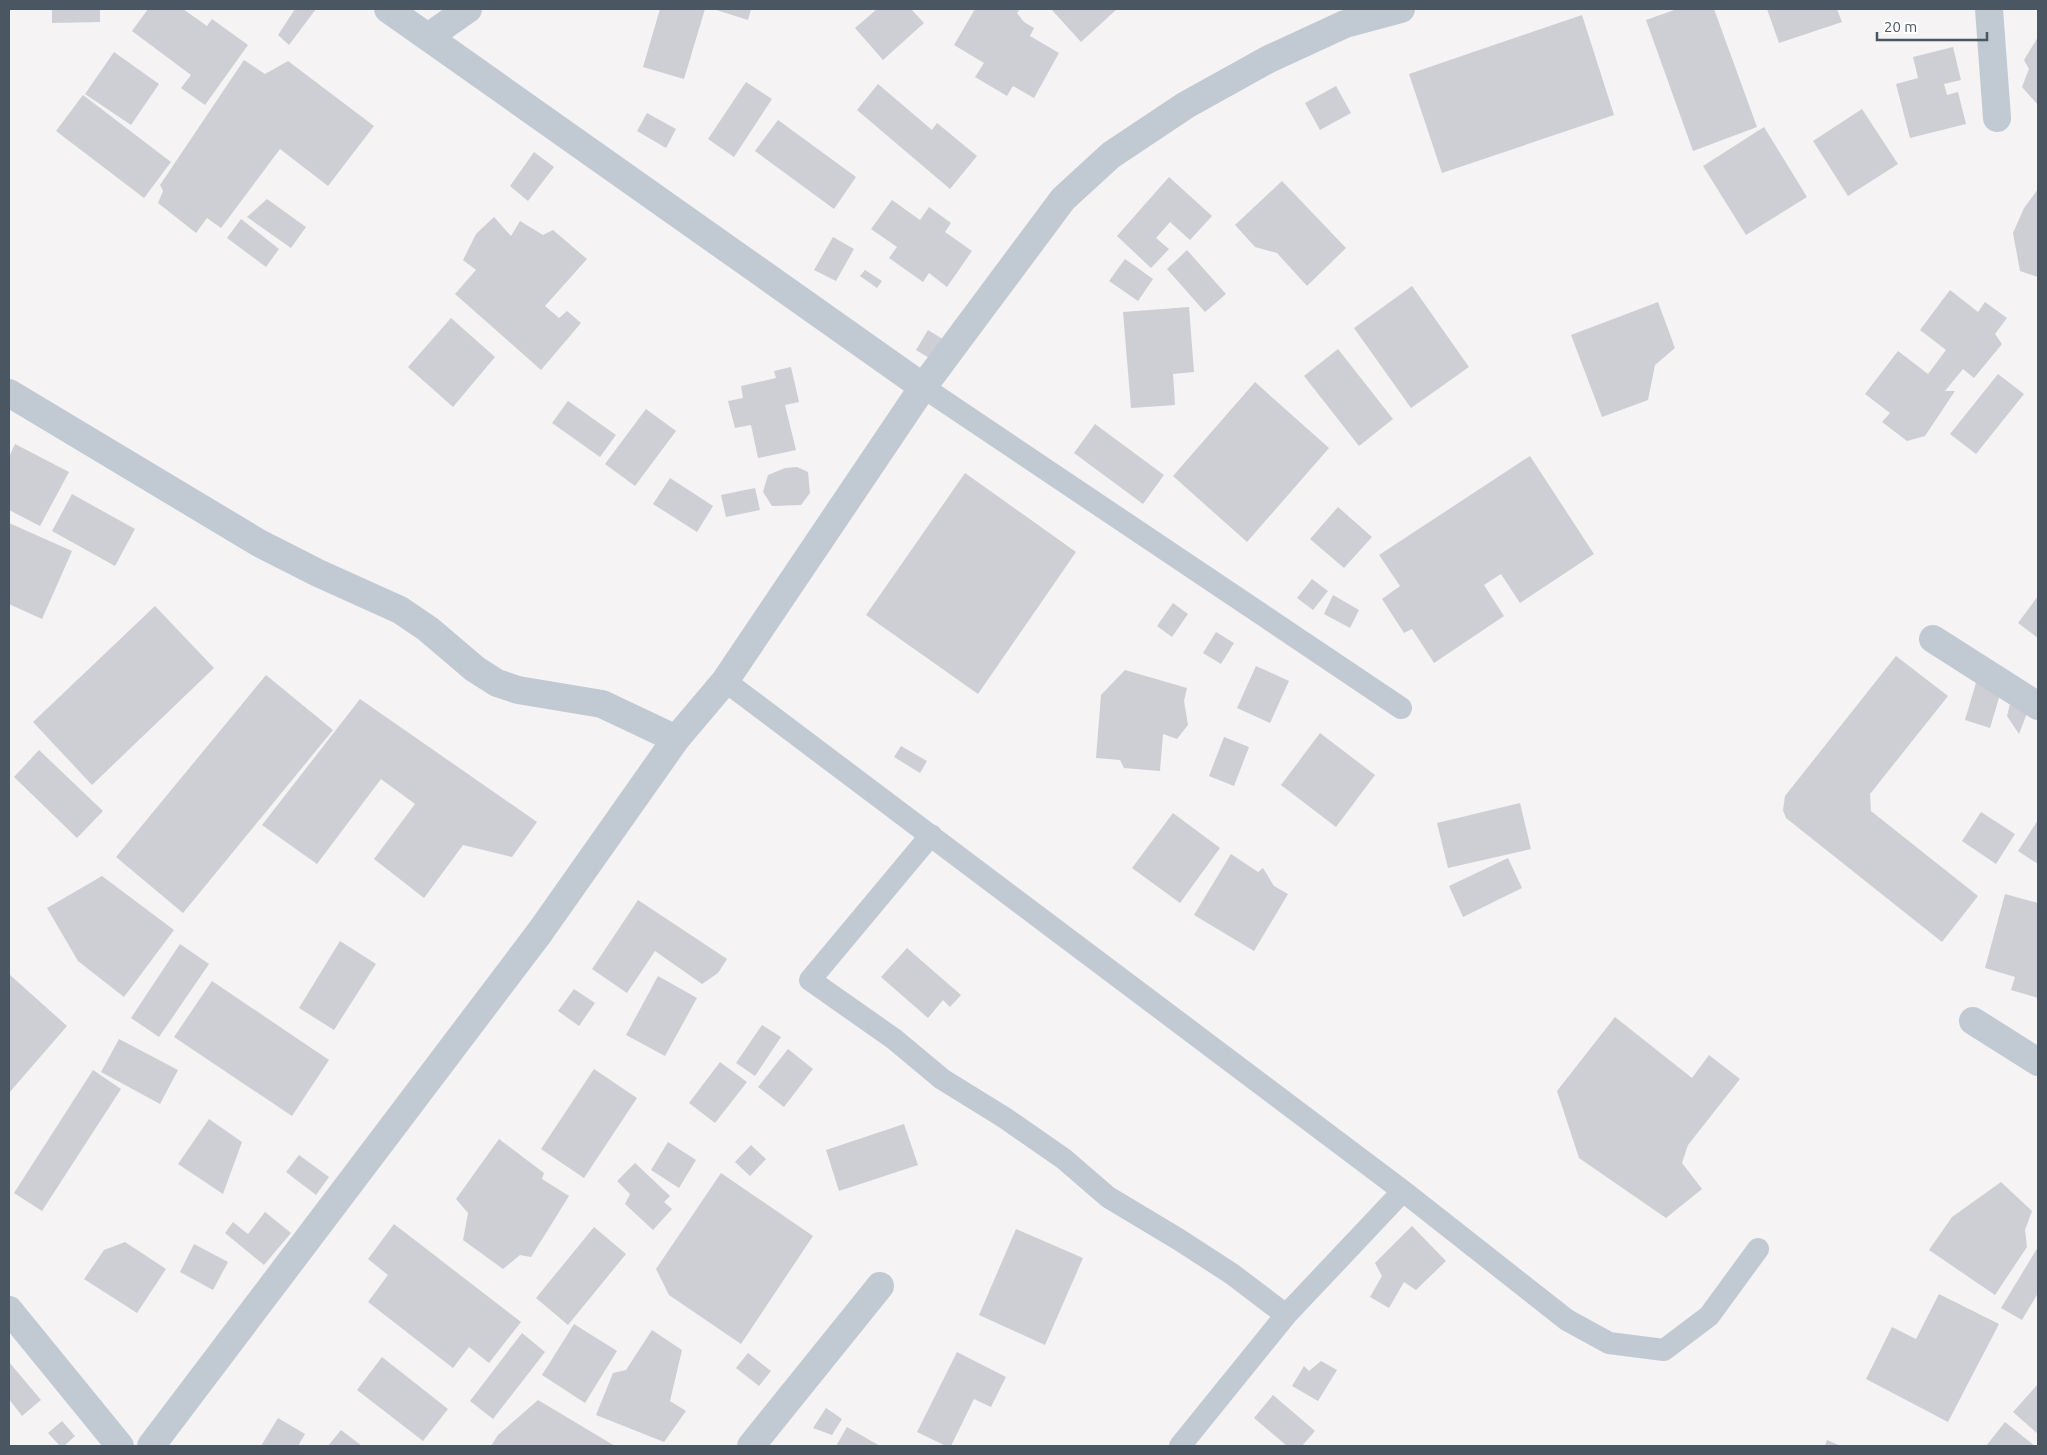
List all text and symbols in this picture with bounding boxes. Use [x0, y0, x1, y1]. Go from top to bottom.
scale bar [1877, 10, 1987, 42]
text: 20 m [1884, 18, 1917, 35]

